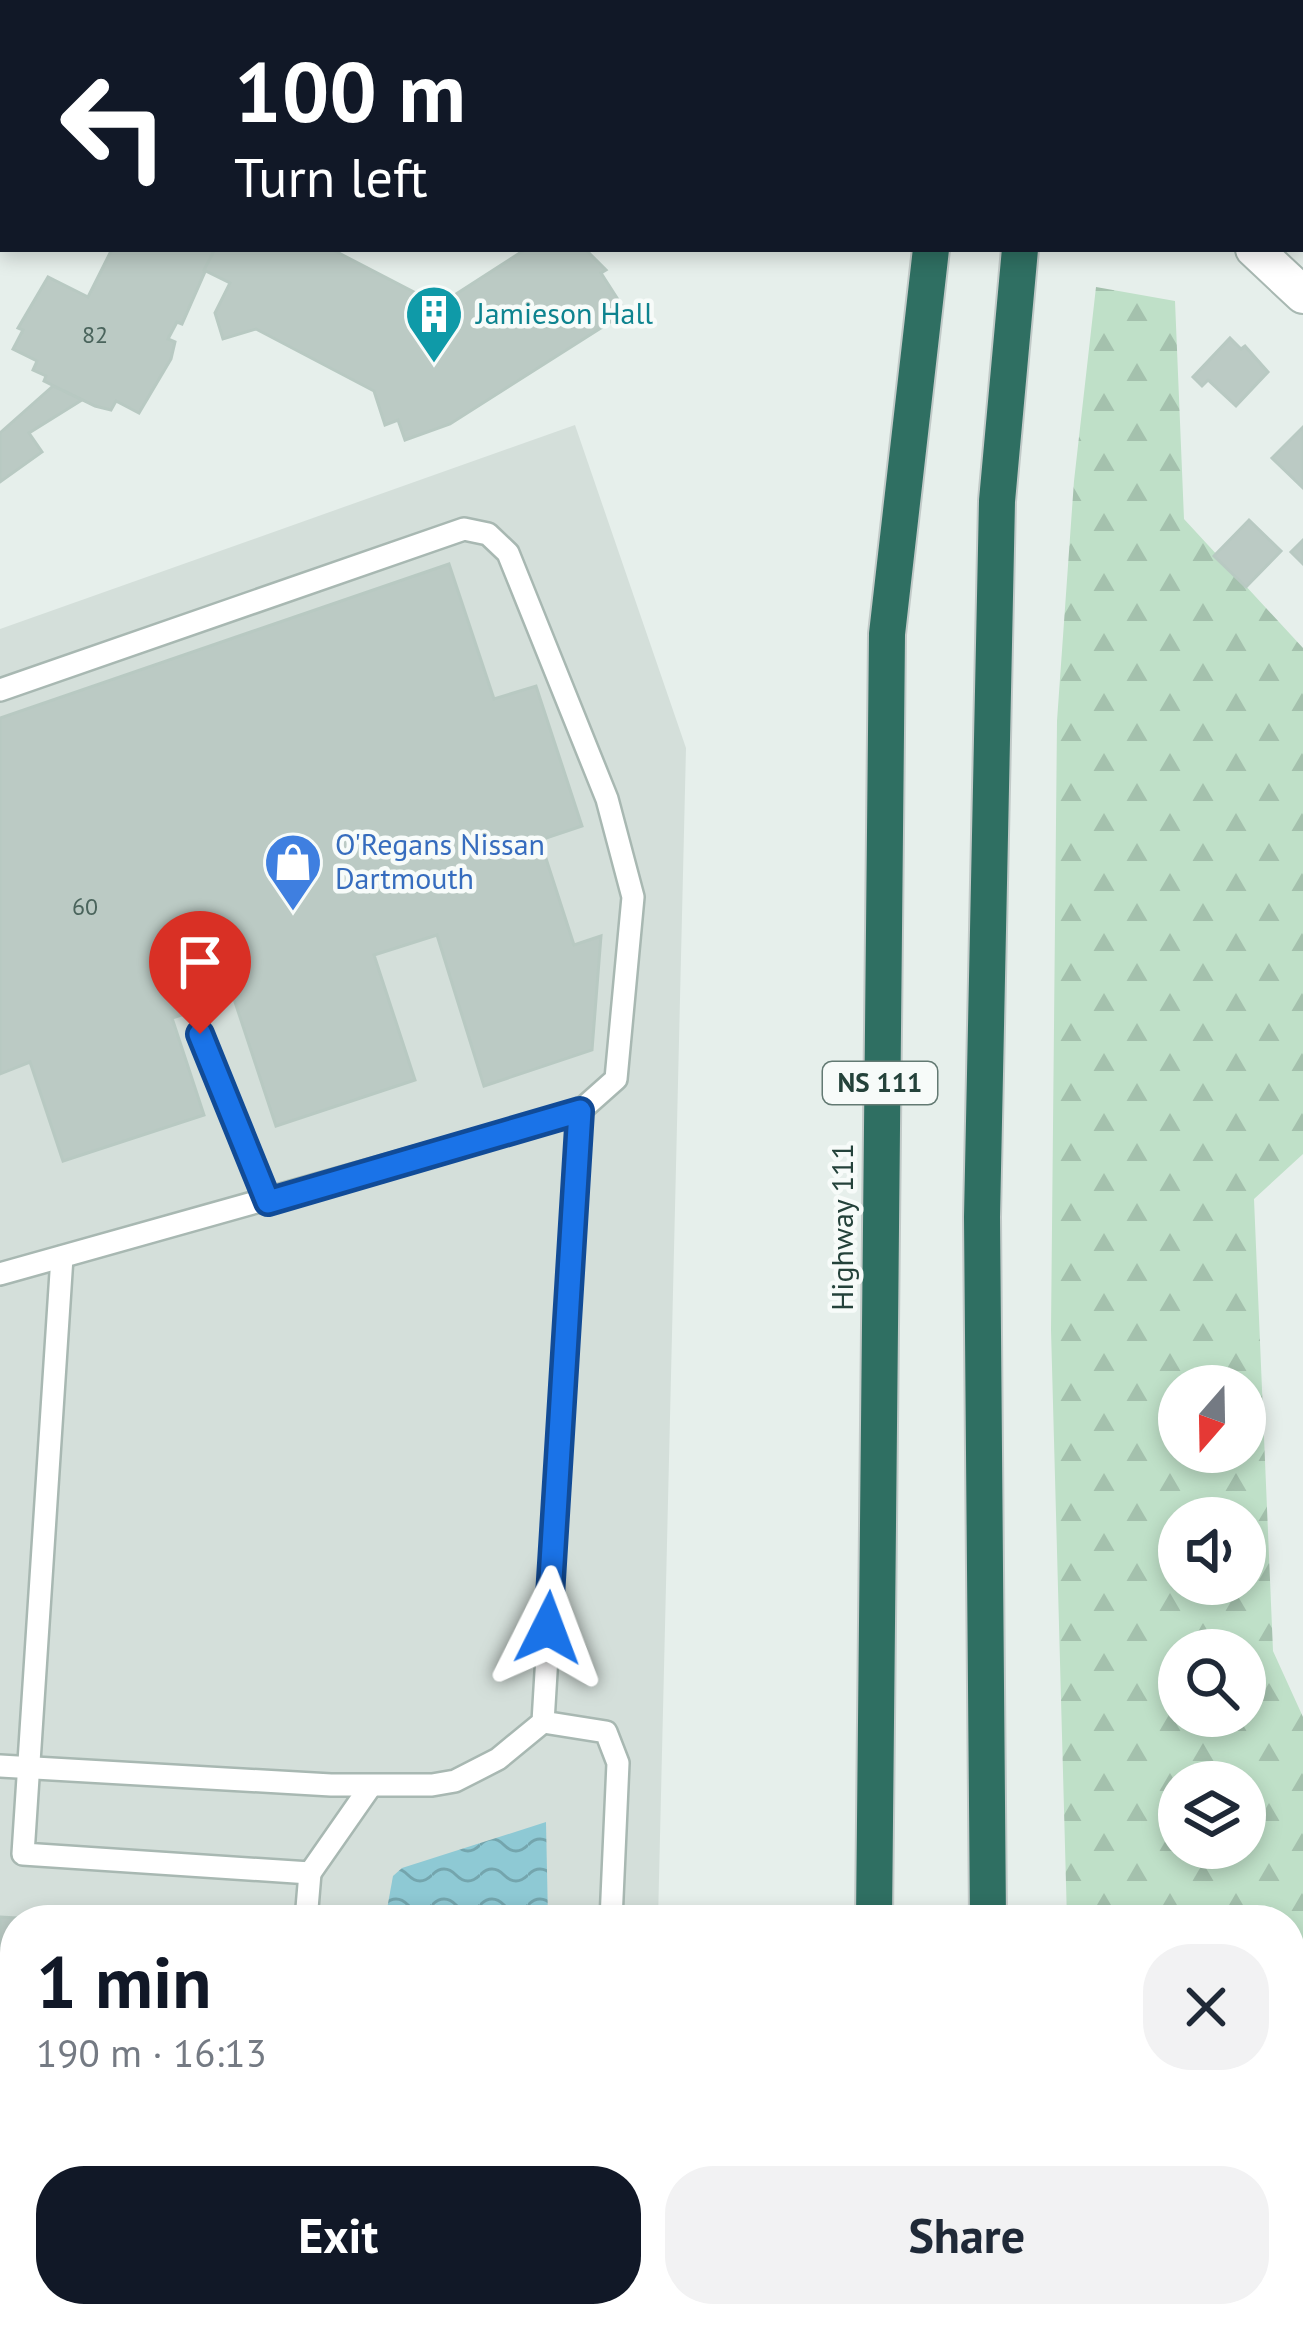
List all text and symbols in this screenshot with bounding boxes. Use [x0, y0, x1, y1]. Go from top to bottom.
text: 100 m [234, 36, 466, 145]
icon: left [36, 48, 192, 204]
text: Turn left [234, 142, 428, 212]
building icon: Jamieson Hall [403, 283, 465, 365]
place label: Jamieson Hall [474, 293, 653, 332]
house number: 82 [82, 319, 108, 350]
place label: O'Regans Nissan Dartmouth [335, 824, 545, 897]
shop icon: O'Regans Nissan Dartmouth [262, 831, 324, 913]
house number: 60 [72, 891, 98, 922]
pin [149, 911, 251, 1034]
icon: arrive [167, 929, 233, 995]
road number: NS 111 [823, 1062, 937, 1104]
street label: Highway 111 [822, 1143, 861, 1311]
north arrow [1158, 1365, 1266, 1473]
map controls [1158, 1365, 1266, 1869]
button: sound [1158, 1497, 1266, 1605]
position arrow [485, 1565, 611, 1691]
button: search [1158, 1629, 1266, 1737]
button: layers [1158, 1761, 1266, 1869]
text: 1 min [36, 1935, 212, 2028]
button: close [1143, 1944, 1269, 2070]
text: 190 m · 16:13 [36, 2027, 267, 2078]
button: Exit [36, 2166, 641, 2304]
button: Share [665, 2166, 1269, 2304]

